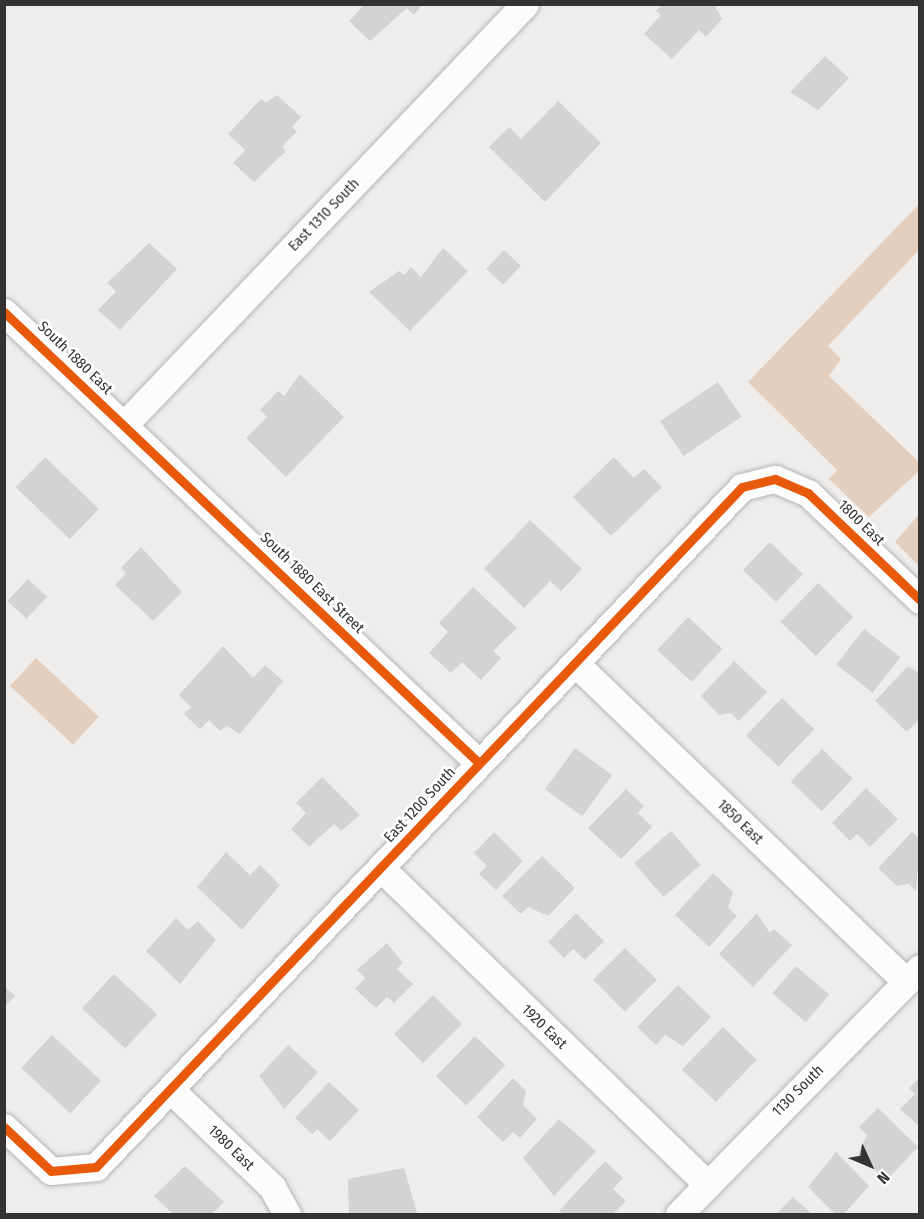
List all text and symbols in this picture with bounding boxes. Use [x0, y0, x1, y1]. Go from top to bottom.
street label: East 1310 South [285, 175, 363, 255]
street label: South 1880 East [34, 318, 116, 398]
street label: 1800 East [834, 496, 888, 550]
street label: South 1880 East Street [256, 529, 368, 637]
street label: East 1200 South [380, 764, 460, 846]
street label: 1850 East [713, 796, 767, 848]
street label: 1920 East [518, 1001, 570, 1053]
street label: 1130 South [768, 1061, 828, 1121]
street label: 1980 East [204, 1122, 258, 1174]
north arrow [840, 1135, 900, 1195]
text: N [873, 1168, 893, 1188]

